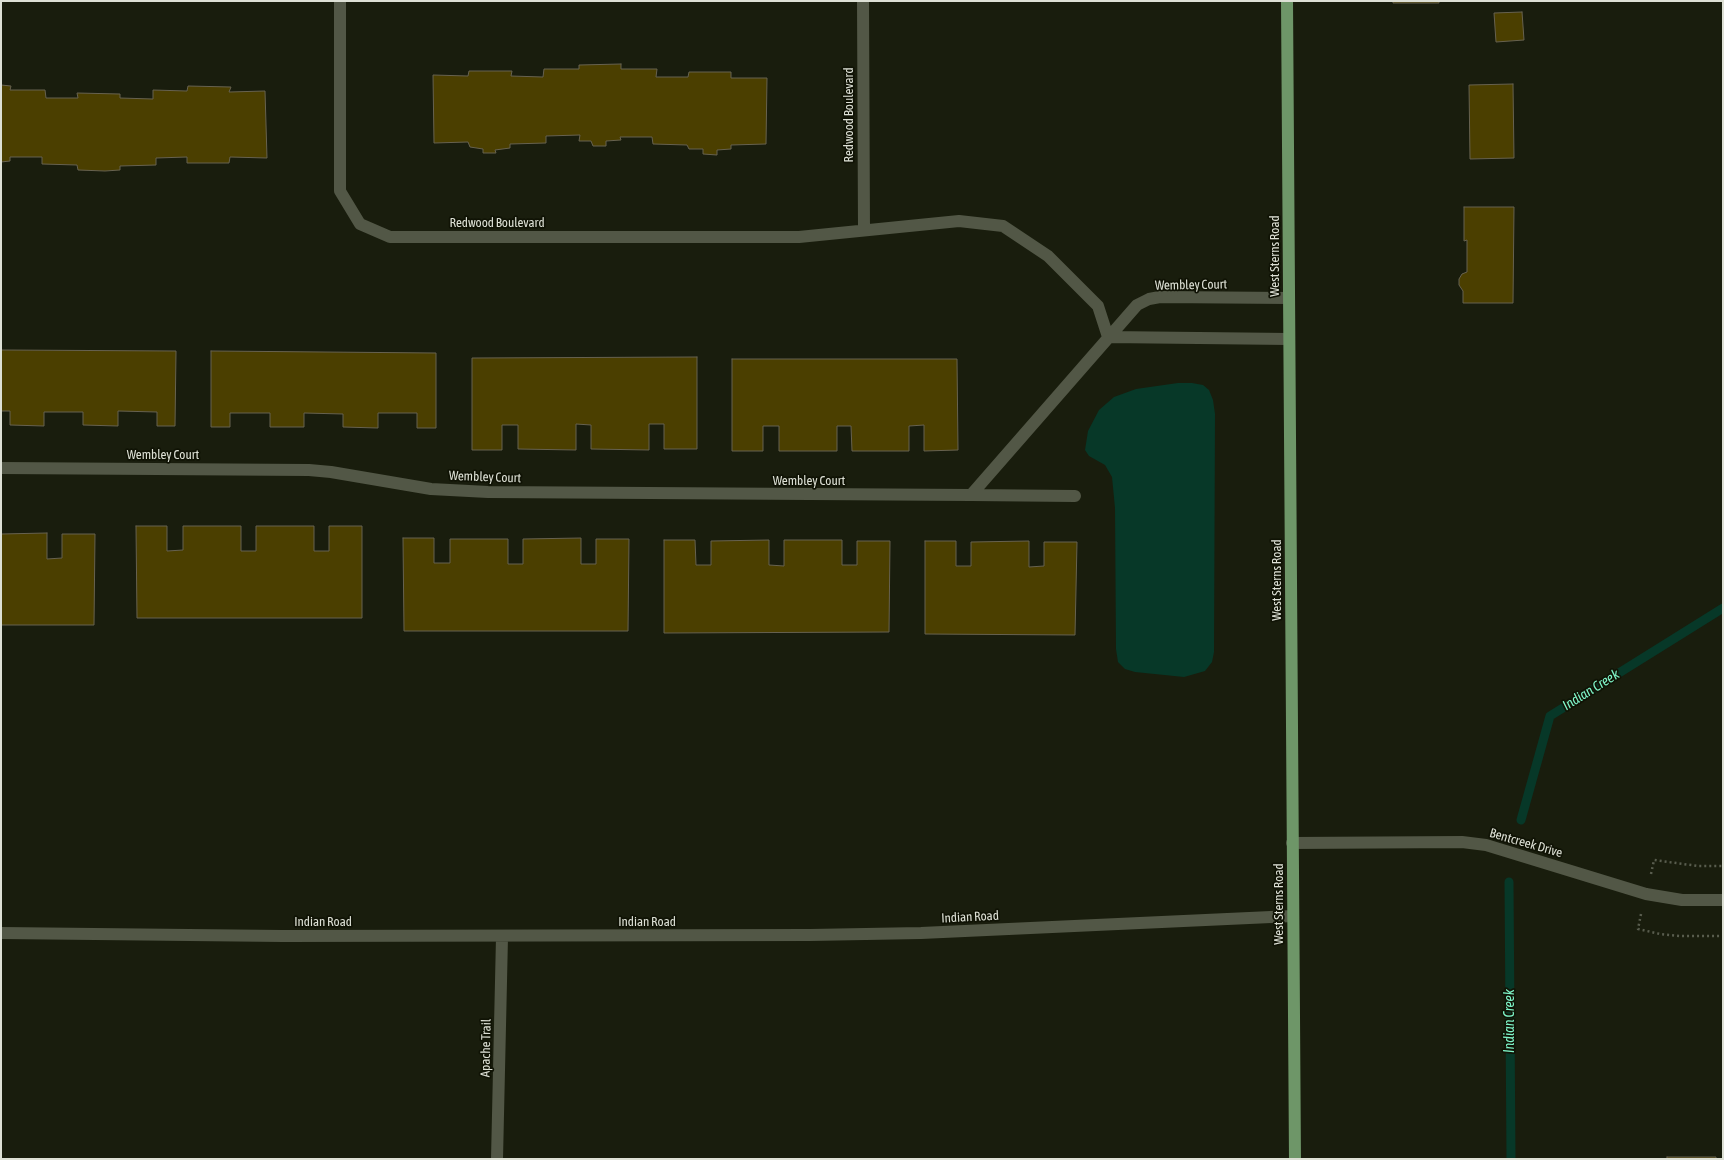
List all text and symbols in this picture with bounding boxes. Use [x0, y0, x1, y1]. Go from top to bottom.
street label: Redwood Boulevard [841, 67, 857, 163]
street label: Redwood Boulevard [449, 215, 545, 231]
street label: West Sterns Road [1267, 215, 1283, 297]
street label: Wembley Court [1155, 277, 1227, 293]
street label: Wembley Court [127, 447, 199, 463]
street label: Wembley Court [449, 468, 521, 486]
street label: Wembley Court [773, 473, 845, 489]
street label: West Sterns Road [1269, 539, 1285, 621]
water label: Indian Creek [1559, 666, 1623, 714]
street label: Bentcreek Drive [1488, 825, 1564, 861]
street label: West Sterns Road [1271, 863, 1287, 945]
street label: Indian Road [941, 908, 999, 926]
street label: Indian Road [294, 914, 352, 930]
street label: Indian Road [618, 914, 676, 930]
water label: Indian Creek [1502, 989, 1518, 1053]
street label: Apache Trail [478, 1019, 494, 1077]

